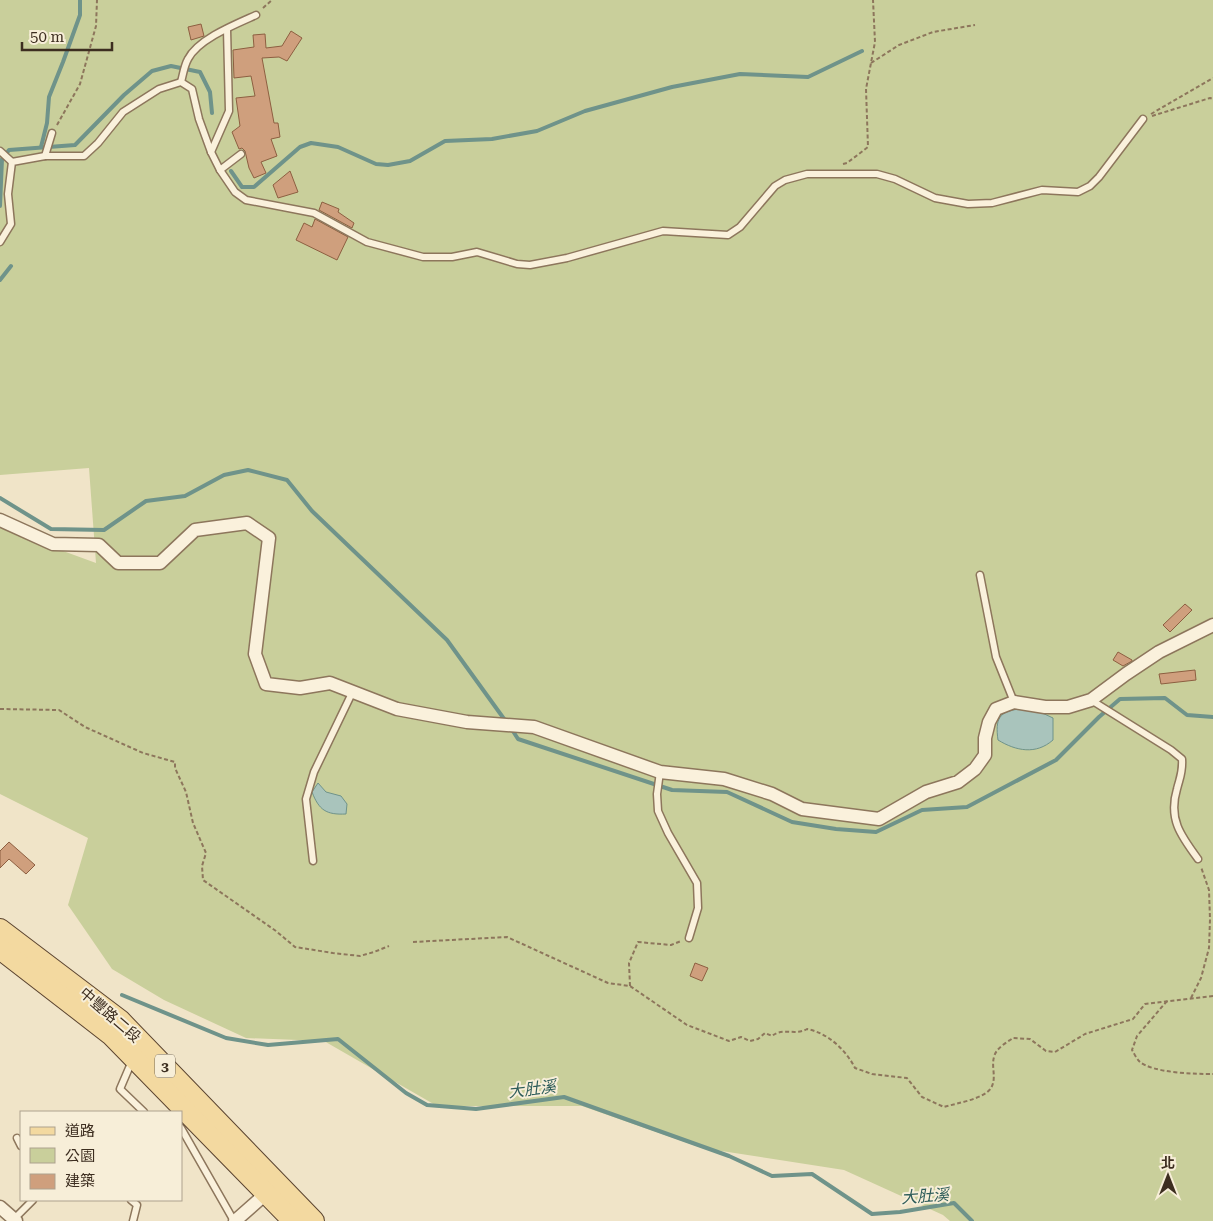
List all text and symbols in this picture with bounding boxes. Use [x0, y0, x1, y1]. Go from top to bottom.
scale bar [22, 20, 112, 52]
text: 50 m [30, 28, 65, 46]
street label: 中豐路二段 [76, 984, 144, 1046]
road number: 3 [155, 1054, 175, 1078]
water label: 大肚溪 [507, 1076, 559, 1101]
legend [20, 1111, 182, 1201]
text: 道路 [65, 1122, 95, 1140]
text: 公園 [65, 1147, 95, 1165]
north arrow [1143, 1151, 1193, 1201]
text: 北 [1161, 1155, 1175, 1171]
text: 建築 [65, 1172, 95, 1190]
water label: 大肚溪 [900, 1185, 952, 1207]

